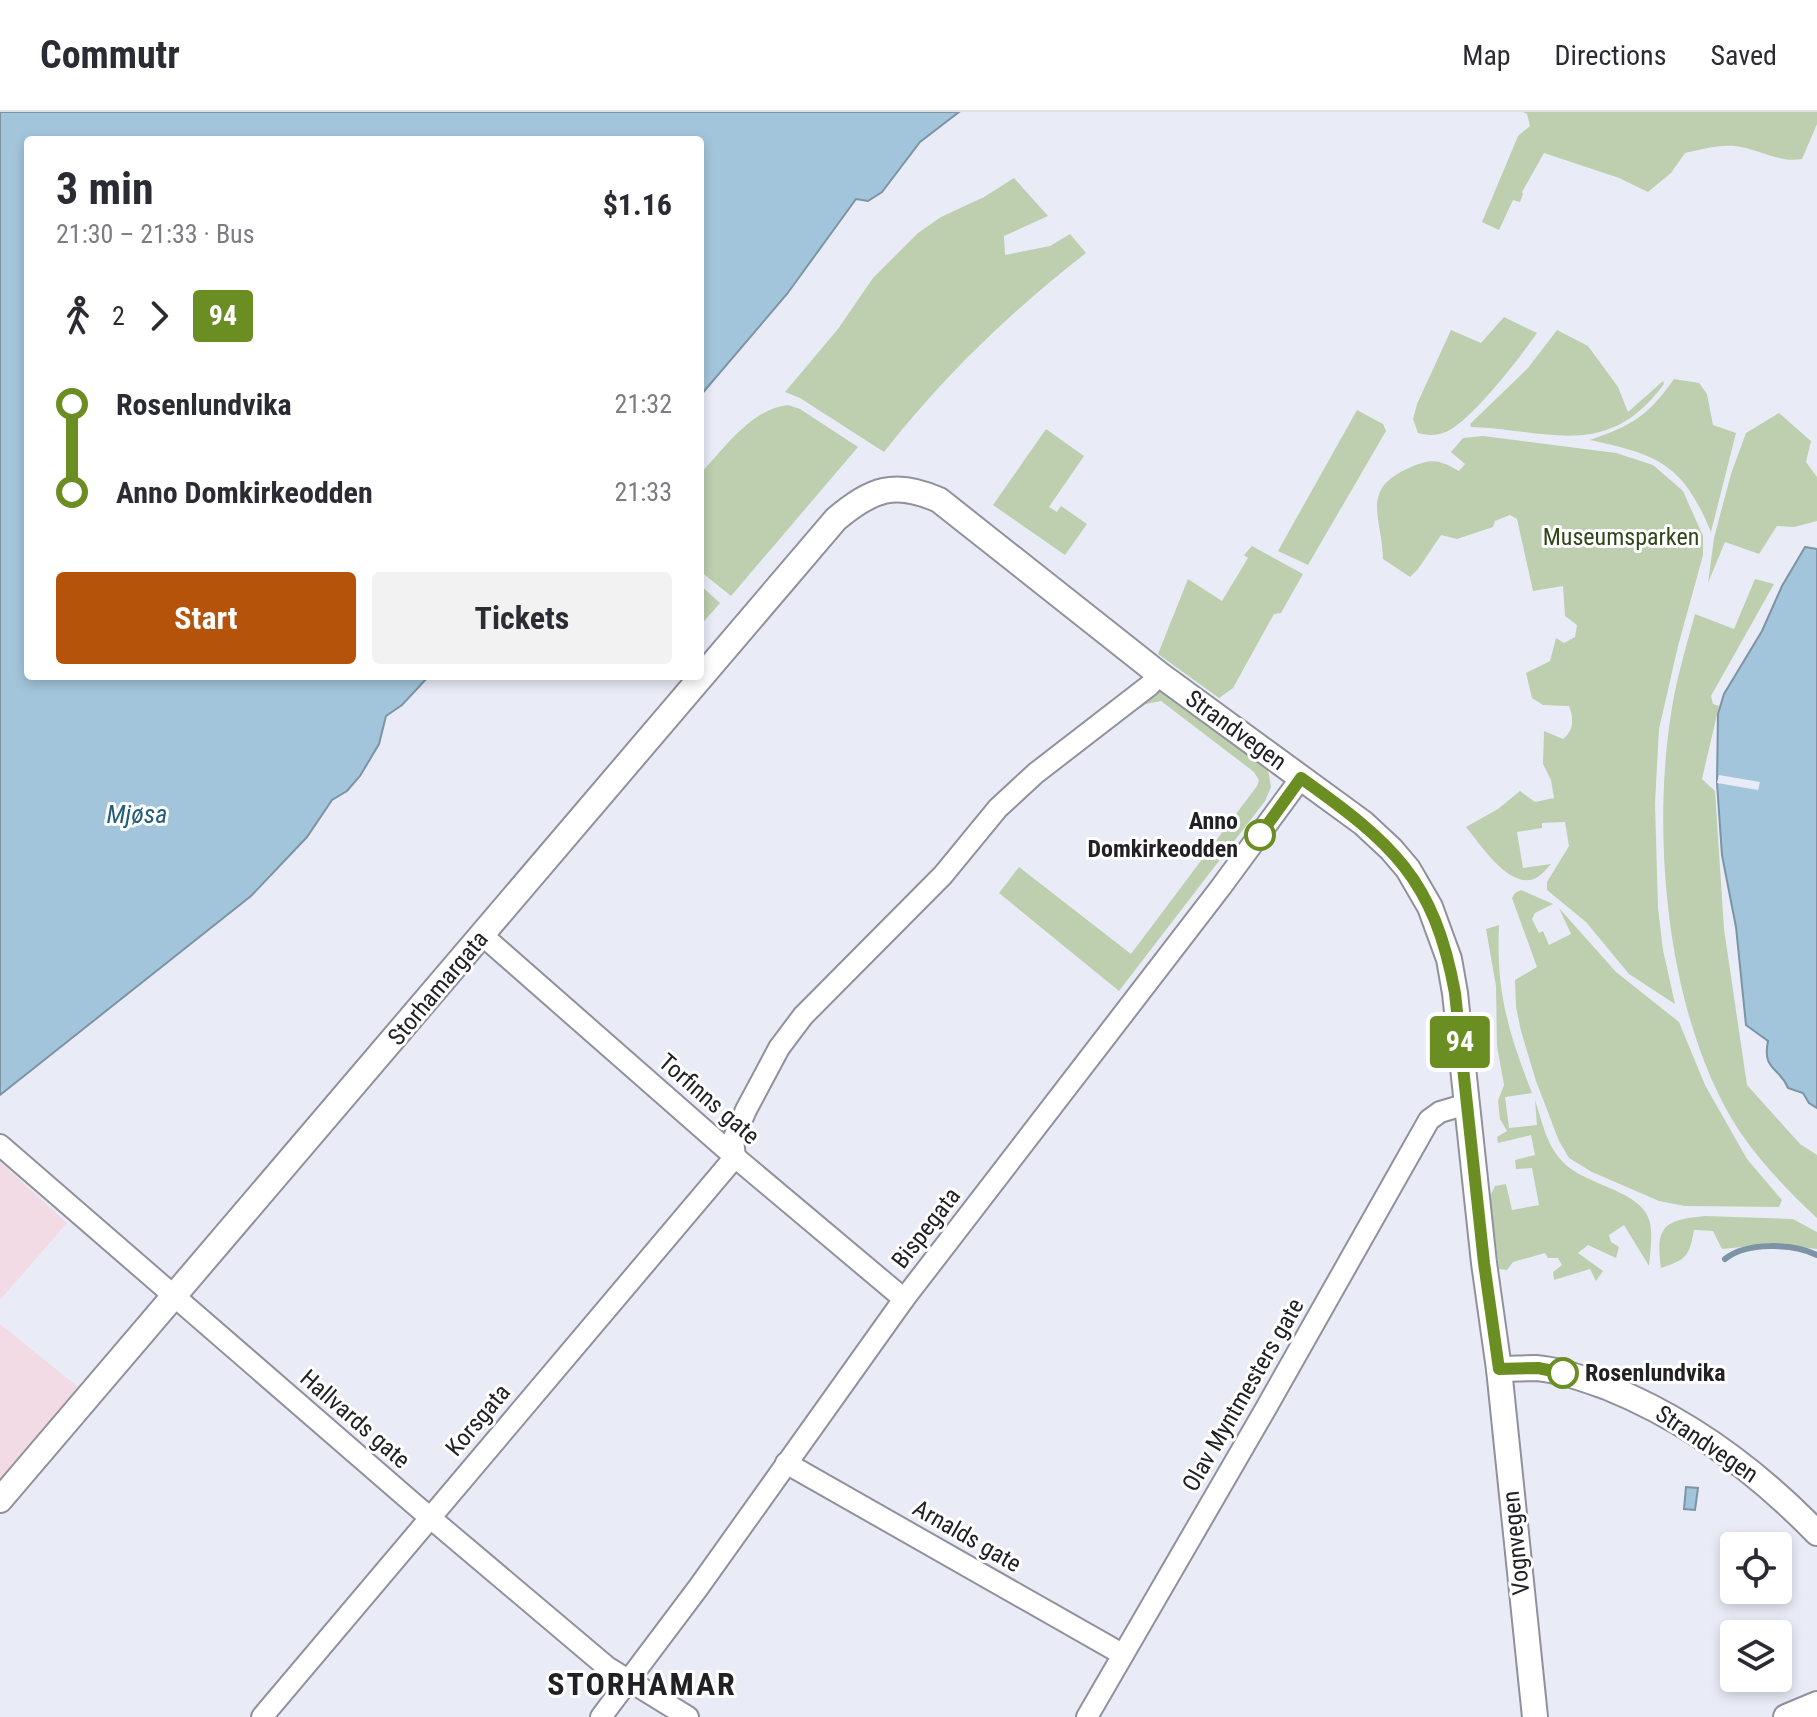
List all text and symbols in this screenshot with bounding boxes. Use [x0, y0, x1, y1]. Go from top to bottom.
text: Commutr [40, 33, 180, 77]
text: Map [1462, 39, 1511, 72]
text: Directions [1555, 39, 1666, 72]
text: Saved [1710, 39, 1777, 72]
text: 3 min [56, 163, 154, 215]
text: $1.16 [603, 187, 672, 222]
text: 21:30 – 21:33 · Bus [56, 219, 255, 249]
icon: walk [56, 294, 100, 338]
icon: forward [137, 294, 181, 338]
text: 94 [209, 299, 237, 332]
text: 2 [112, 301, 125, 331]
text: Rosenlundvika [116, 387, 292, 422]
text: 21:32 [615, 389, 672, 419]
text: Anno Domkirkeodden [116, 475, 373, 510]
text: 21:33 [615, 477, 672, 507]
park label: Museumsparken [1543, 523, 1699, 551]
button: Start [56, 572, 356, 664]
button: Tickets [372, 572, 672, 664]
street label: Strandvegen [1180, 684, 1292, 776]
water label: Mjøsa [107, 799, 167, 829]
place label: Anno Domkirkeodden [1087, 807, 1238, 863]
marker: Anno Domkirkeodden [1245, 820, 1275, 850]
street label: Storhamargata [382, 925, 494, 1051]
line badge: 94 [1424, 1016, 1496, 1068]
text: 94 [1446, 1025, 1474, 1058]
street label: Torfinns gate [653, 1048, 765, 1150]
street label: Bispegata [886, 1182, 966, 1274]
street label: Olav Myntmesters gate [1176, 1294, 1310, 1496]
marker: Rosenlundvika [1548, 1358, 1578, 1388]
place label: Rosenlundvika [1585, 1359, 1726, 1387]
street label: Hallvards gate [294, 1364, 416, 1474]
street label: Korsgata [440, 1378, 516, 1462]
street label: Strandvegen [1650, 1400, 1764, 1488]
street label: Vognvegen [1497, 1490, 1535, 1596]
street label: Arnalds gate [908, 1494, 1026, 1578]
map controls [1720, 1532, 1792, 1692]
button: locate [1720, 1532, 1792, 1604]
button: layers [1720, 1620, 1792, 1692]
district label: STORHAMAR [547, 1665, 737, 1703]

